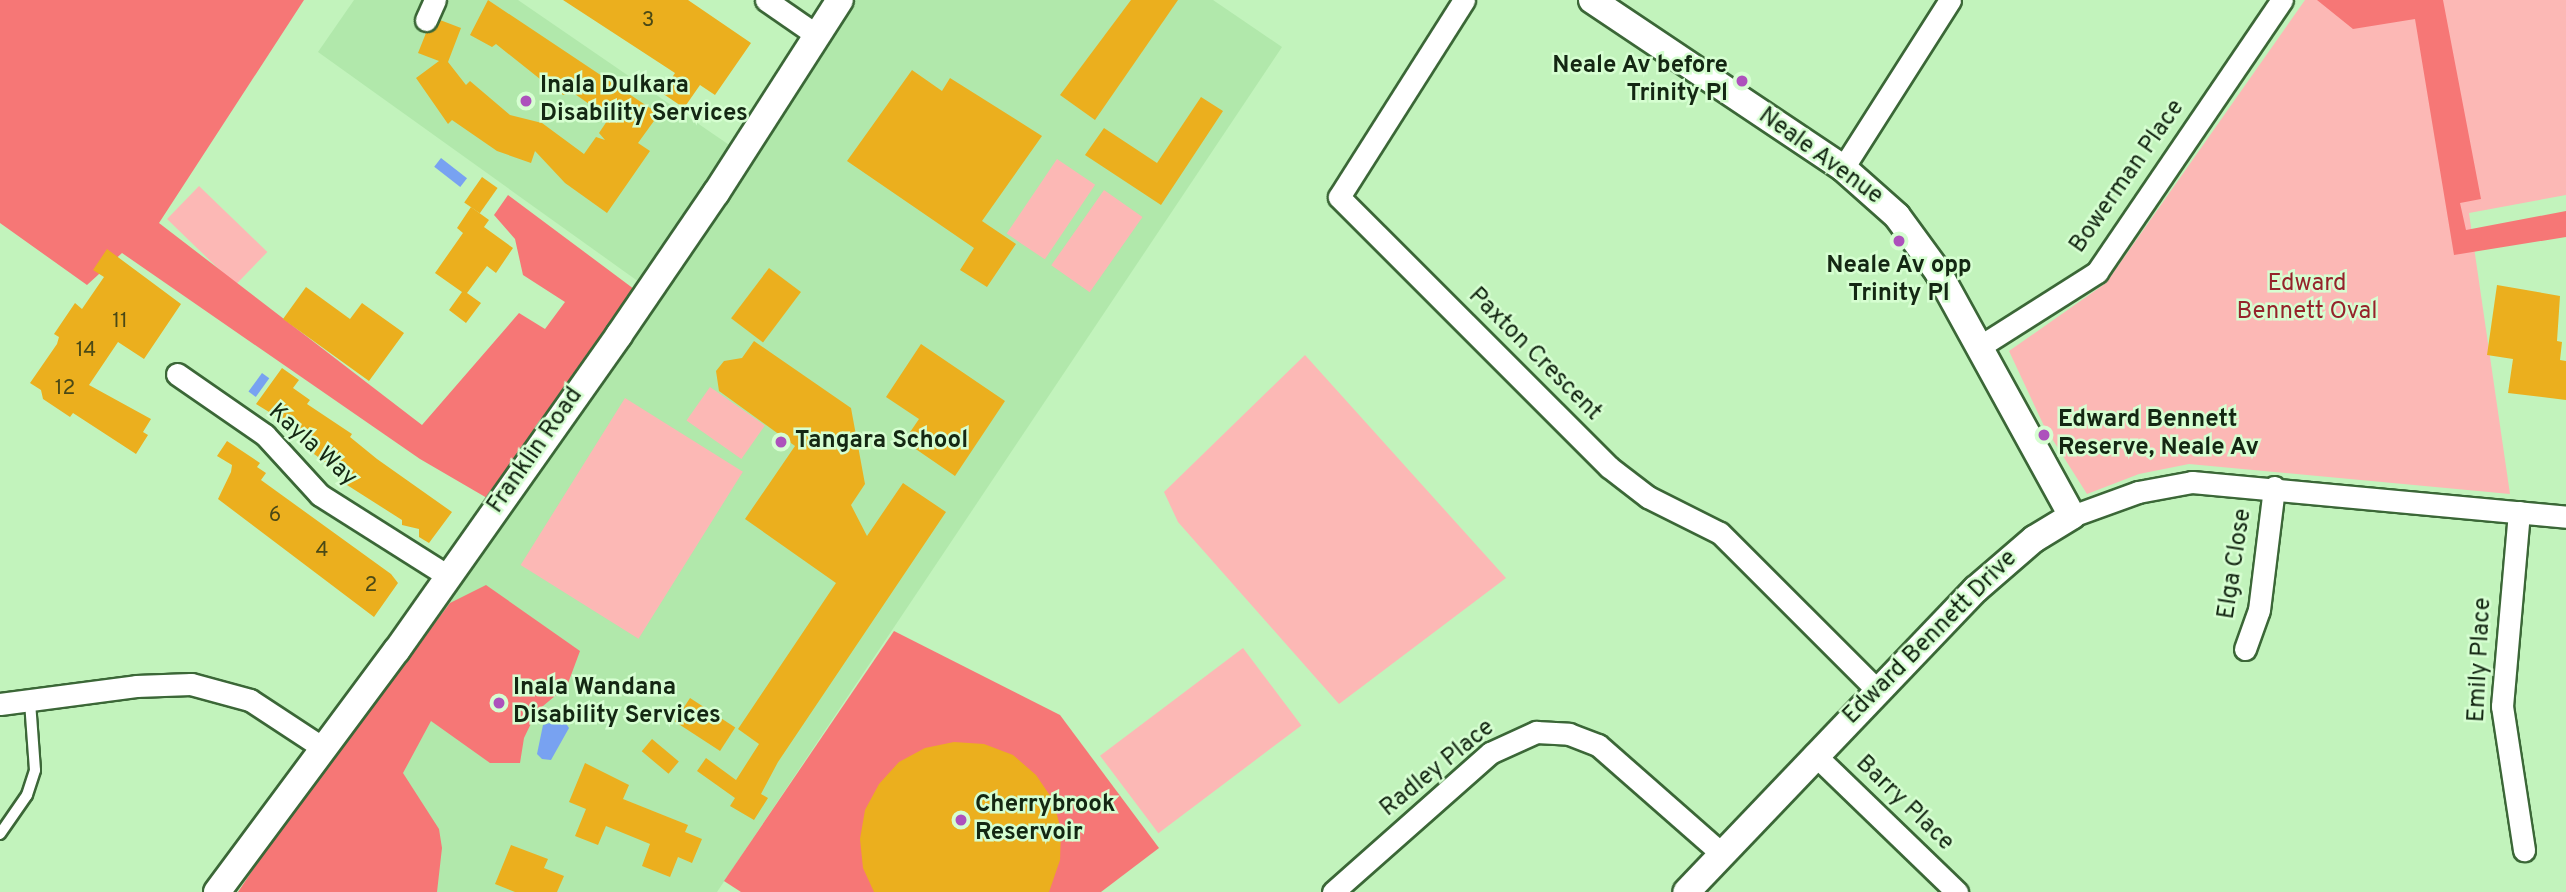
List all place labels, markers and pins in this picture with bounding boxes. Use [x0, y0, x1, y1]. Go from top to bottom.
place label: Neale Av before Trinity Pl [1551, 53, 1728, 109]
place label: Inala Dulkara Disability Services [540, 73, 748, 129]
marker: Neale Av before Trinity Pl [1734, 73, 1750, 89]
marker: Inala Dulkara Disability Services [518, 93, 534, 109]
marker: Neale Av opp Trinity Pl [1891, 233, 1907, 249]
place label: Neale Av opp Trinity Pl [1826, 253, 1972, 309]
place label: Edward Bennett Reserve, Neale Av [2058, 407, 2260, 463]
marker: Edward Bennett Reserve, Neale Av [2036, 427, 2052, 443]
place label: Tangara School [795, 428, 968, 456]
marker: Tangara School [773, 434, 789, 450]
place label: Inala Wandana Disability Services [513, 675, 721, 731]
marker: Inala Wandana Disability Services [491, 695, 507, 711]
place label: Cherrybrook Reservoir [975, 792, 1115, 848]
marker: Cherrybrook Reservoir [953, 812, 969, 828]

